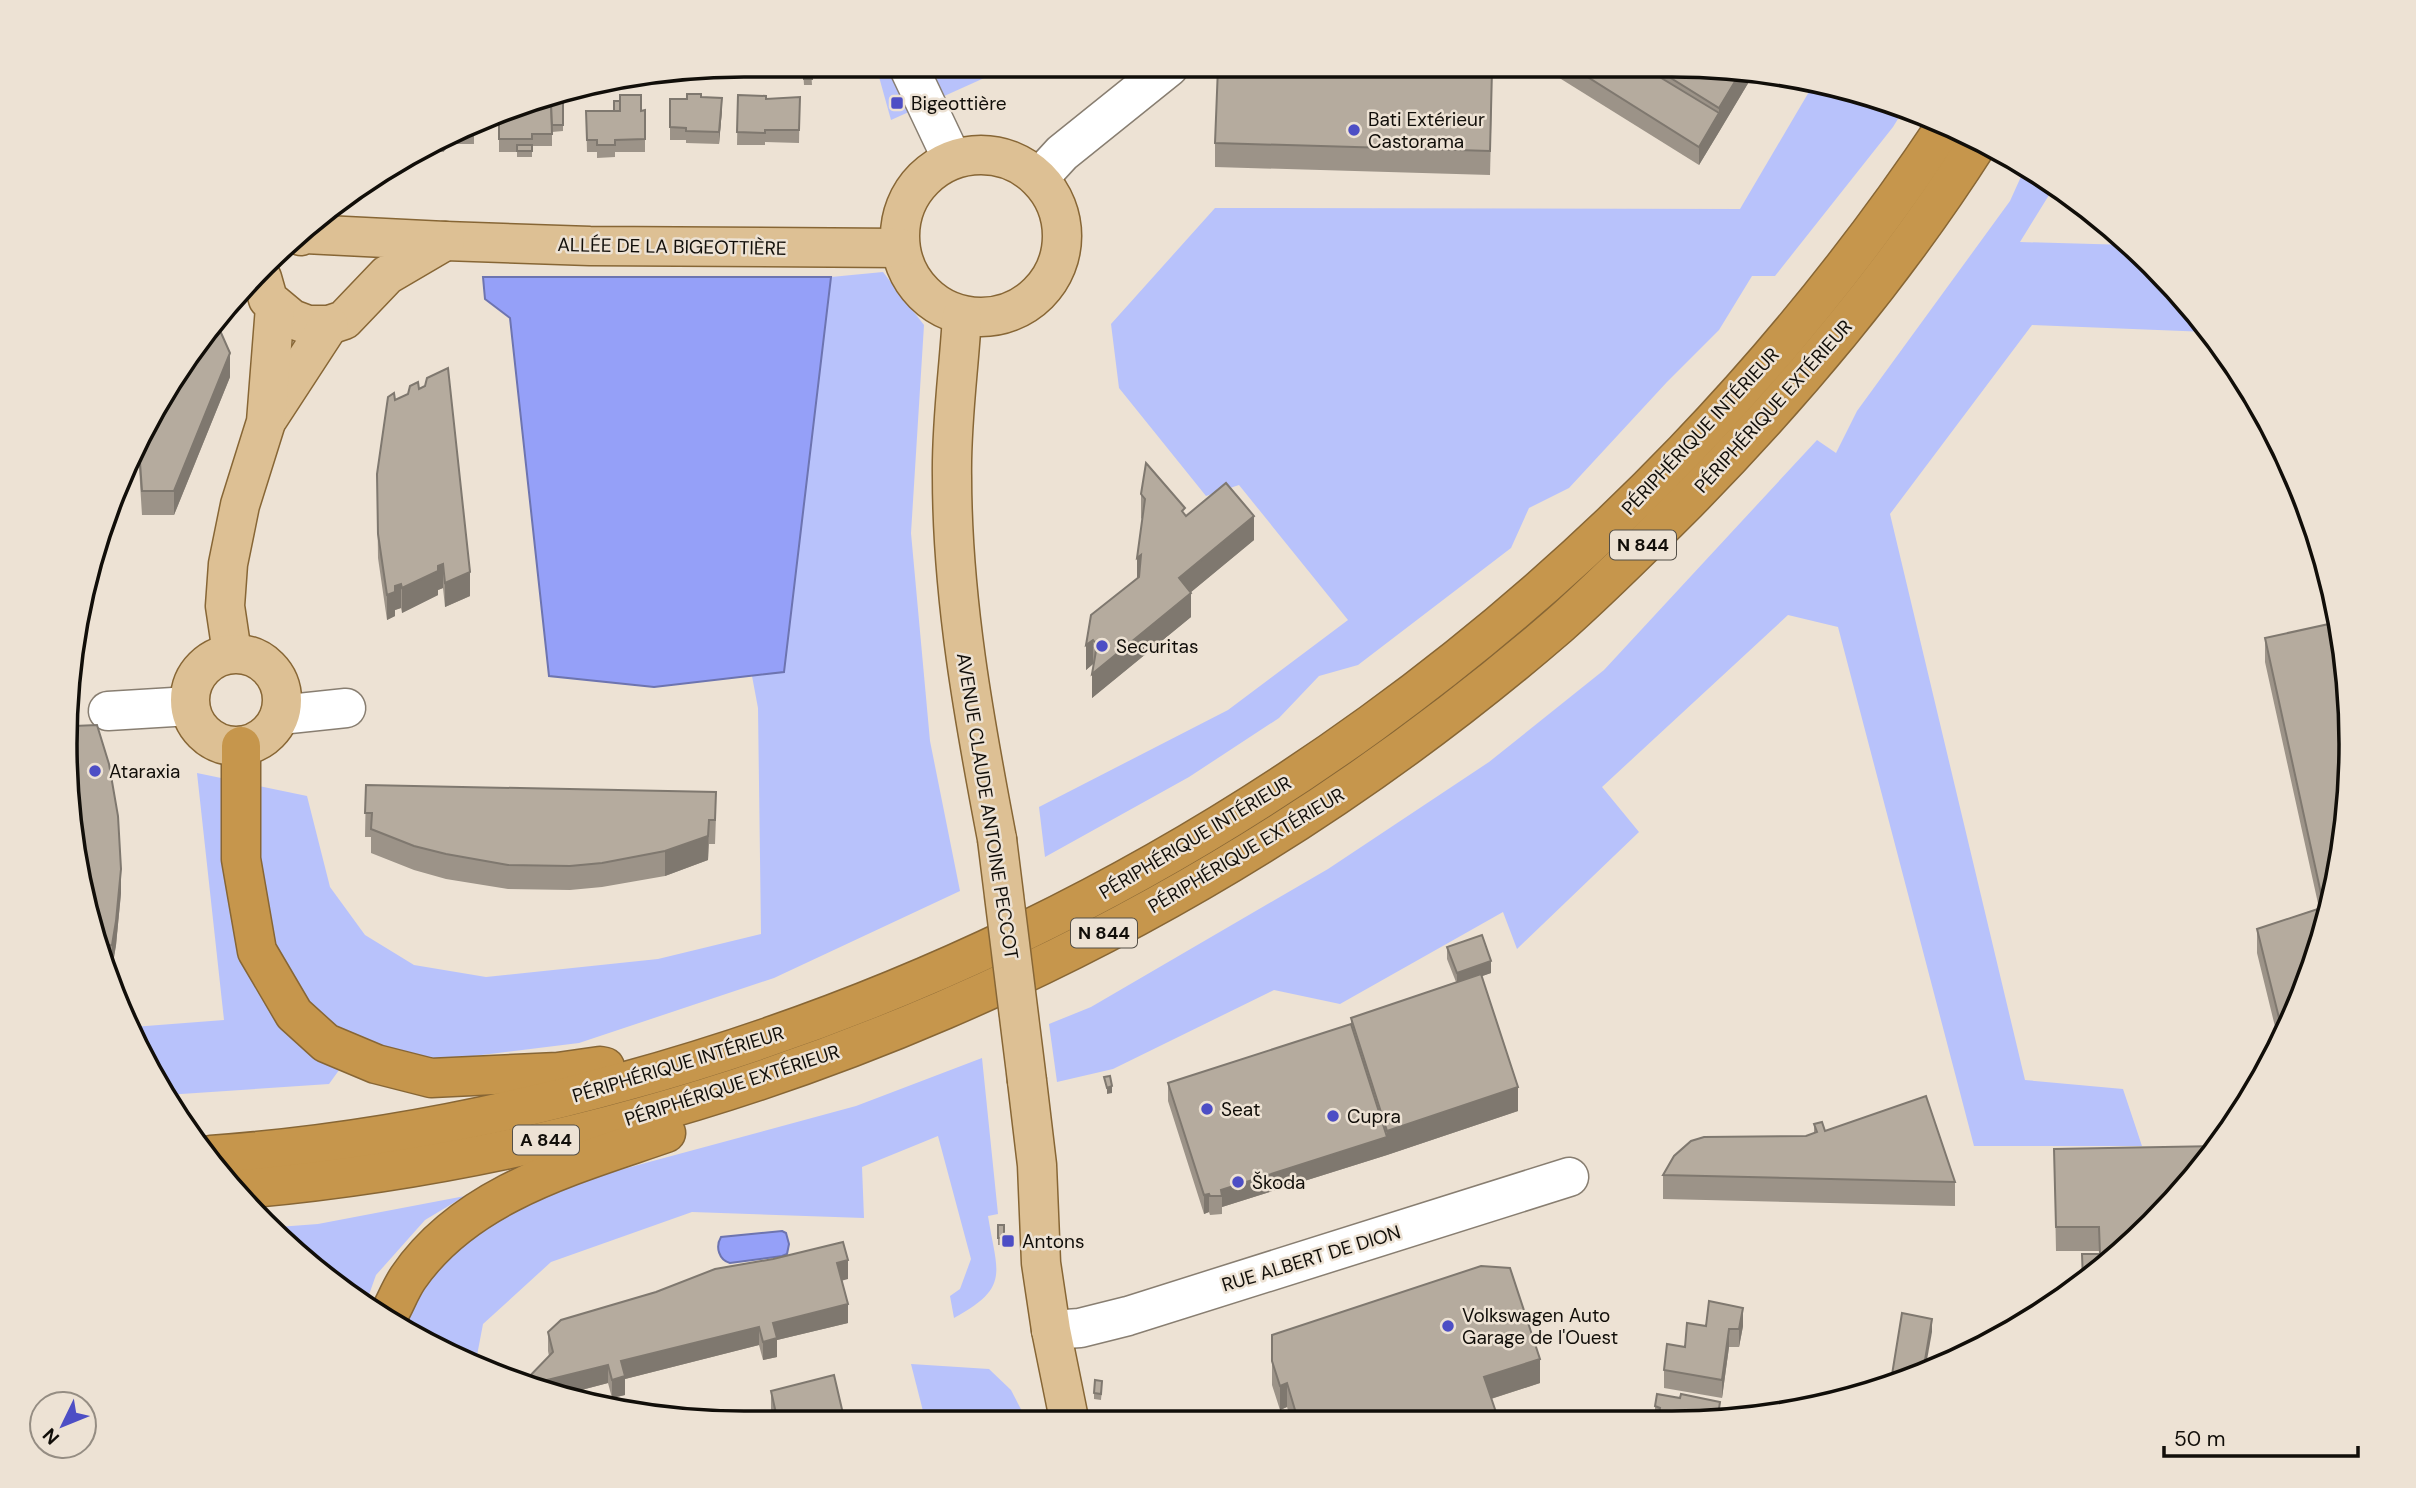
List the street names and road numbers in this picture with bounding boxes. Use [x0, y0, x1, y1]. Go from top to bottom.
street label: ALLÉE DE LA BIGEOTTIÈRE [557, 232, 787, 261]
street label: PÉRIPHÉRIQUE EXTÉRIEUR [1689, 315, 1858, 498]
street label: PÉRIPHÉRIQUE INTÉRIEUR [1616, 342, 1785, 520]
road number: N 844 [1610, 530, 1676, 560]
street label: AVENUE CLAUDE ANTOINE PECCOT [951, 651, 1024, 961]
street label: PÉRIPHÉRIQUE INTÉRIEUR [1095, 770, 1296, 905]
street label: PÉRIPHÉRIQUE EXTÉRIEUR [1144, 782, 1349, 919]
road number: N 844 [1071, 918, 1137, 948]
street label: PÉRIPHÉRIQUE INTÉRIEUR [569, 1020, 787, 1109]
street label: PÉRIPHÉRIQUE EXTÉRIEUR [621, 1039, 843, 1132]
road number: A 844 [513, 1126, 579, 1154]
street label: RUE ALBERT DE DION [1219, 1219, 1404, 1298]

